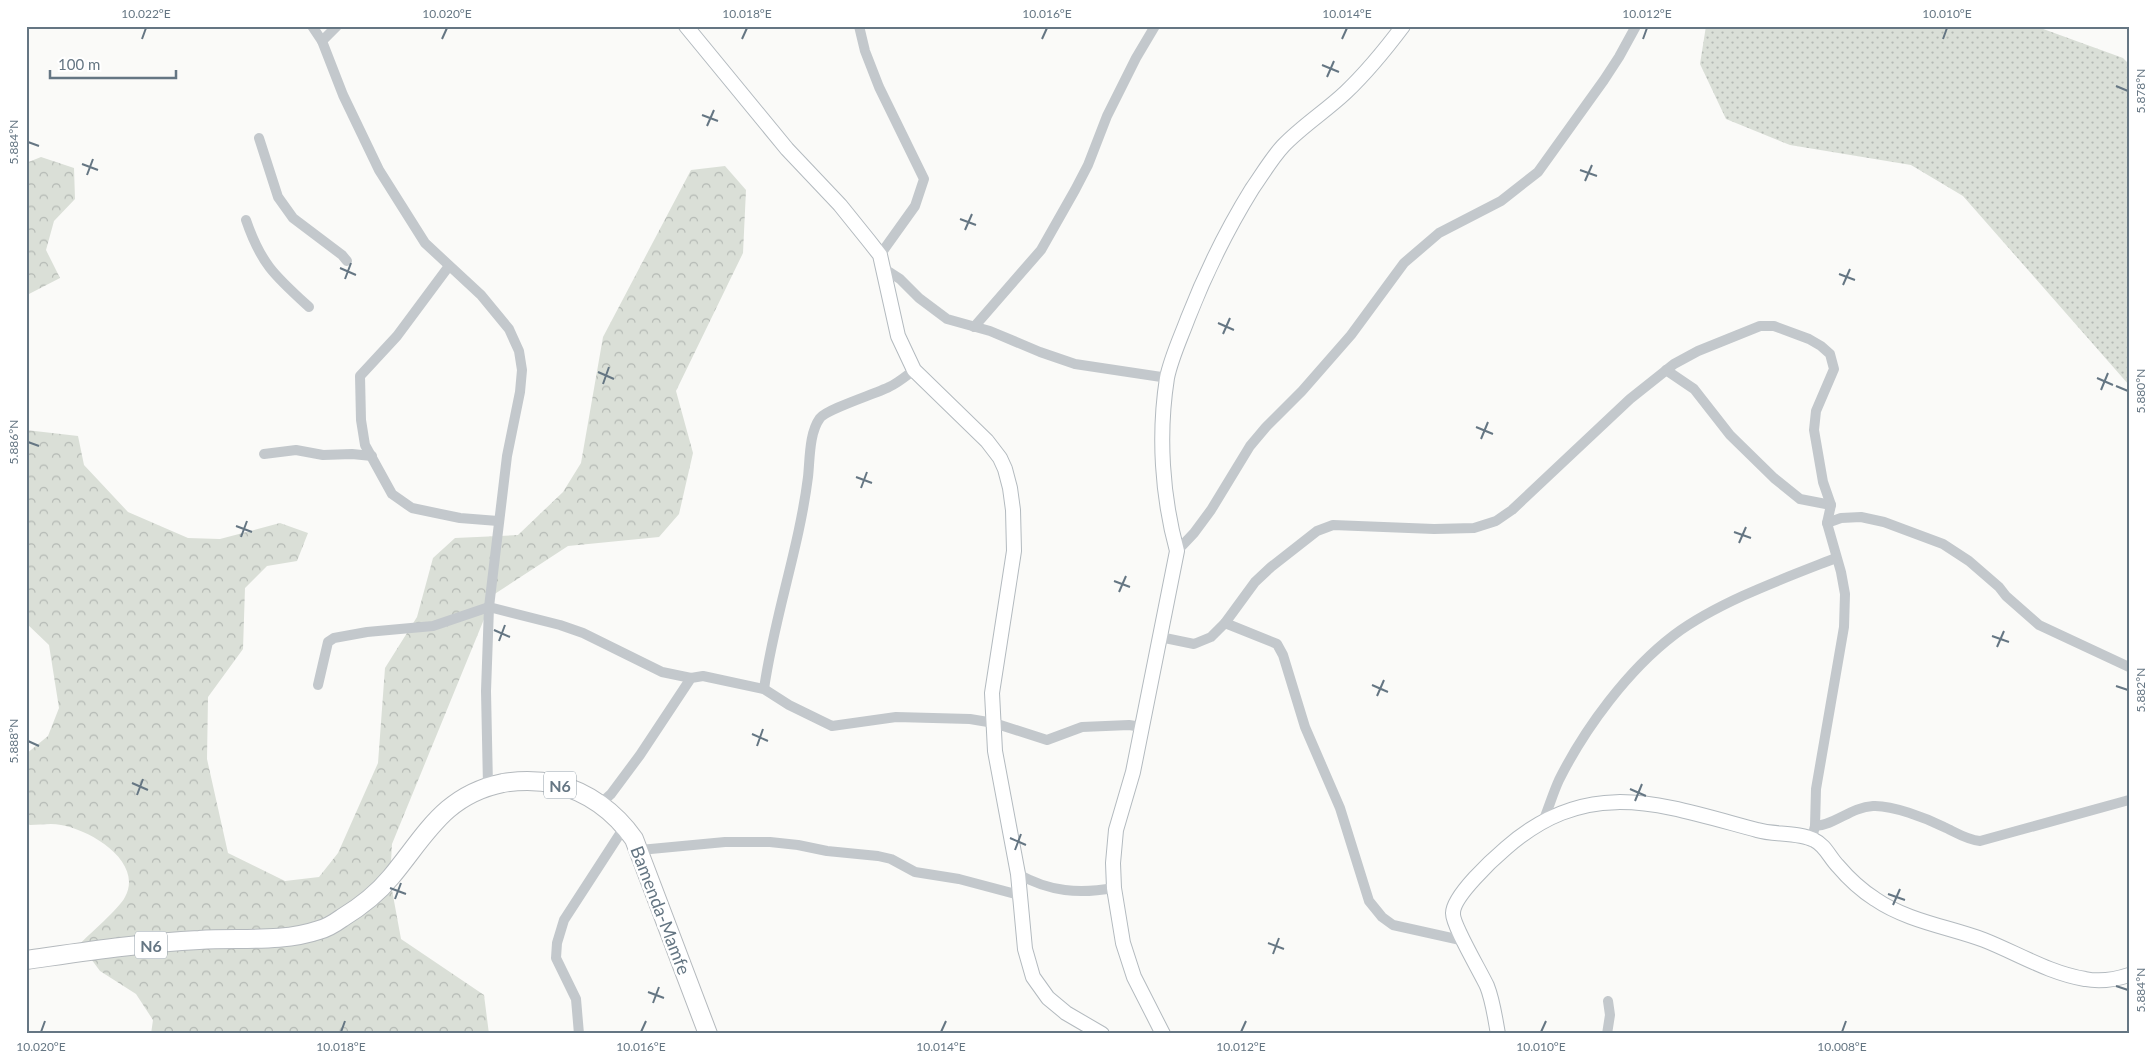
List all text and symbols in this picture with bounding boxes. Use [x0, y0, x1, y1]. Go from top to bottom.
text: 10.022°E [121, 6, 171, 21]
text: 10.020°E [422, 6, 472, 21]
text: 10.018°E [722, 6, 772, 21]
text: 10.016°E [1022, 6, 1072, 21]
text: 10.014°E [1322, 6, 1372, 21]
text: 10.012°E [1622, 6, 1672, 21]
text: 10.010°E [1922, 6, 1972, 21]
scale bar [50, 48, 176, 80]
text: 100 m [58, 55, 100, 73]
text: 5.878°N [2133, 69, 2148, 113]
text: 5.884°N [6, 120, 21, 164]
text: 5.880°N [2133, 369, 2148, 413]
text: 5.886°N [6, 420, 21, 464]
text: 5.882°N [2133, 668, 2148, 712]
text: 5.888°N [6, 719, 21, 763]
road number: N6 [544, 772, 576, 798]
street label: Bamenda-Mamfe [626, 843, 696, 977]
road number: N6 [135, 932, 167, 958]
text: 5.884°N [2133, 968, 2148, 1012]
text: 10.020°E [16, 1039, 66, 1054]
text: 10.018°E [316, 1039, 366, 1054]
text: 10.016°E [616, 1039, 666, 1054]
text: 10.014°E [916, 1039, 966, 1054]
text: 10.012°E [1216, 1039, 1266, 1054]
text: 10.010°E [1516, 1039, 1566, 1054]
text: 10.008°E [1817, 1039, 1867, 1054]

